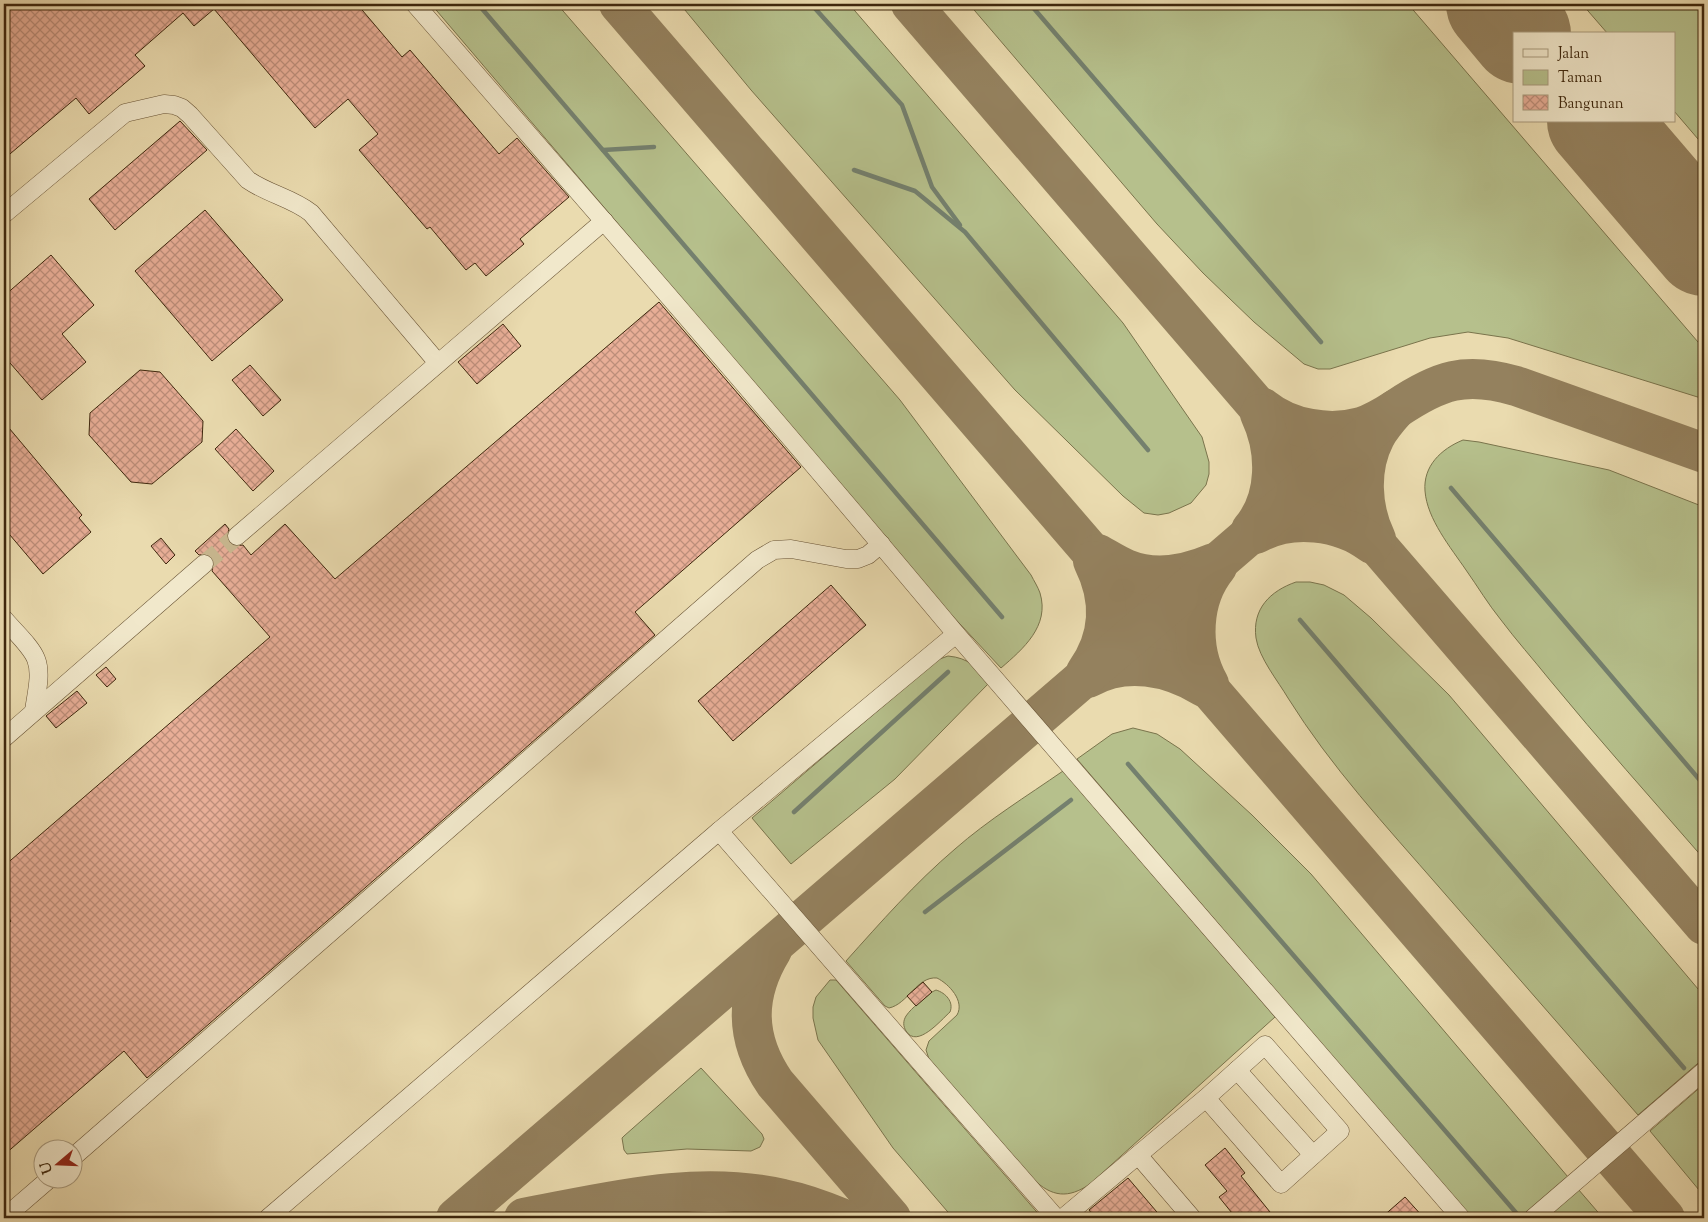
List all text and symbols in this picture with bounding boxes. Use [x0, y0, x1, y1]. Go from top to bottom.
legend [1513, 32, 1676, 122]
text: Jalan [1557, 44, 1589, 65]
text: Taman [1558, 68, 1602, 89]
text: Bangunan [1558, 94, 1624, 115]
north arrow [32, 1140, 82, 1190]
text: U [36, 1158, 59, 1176]

